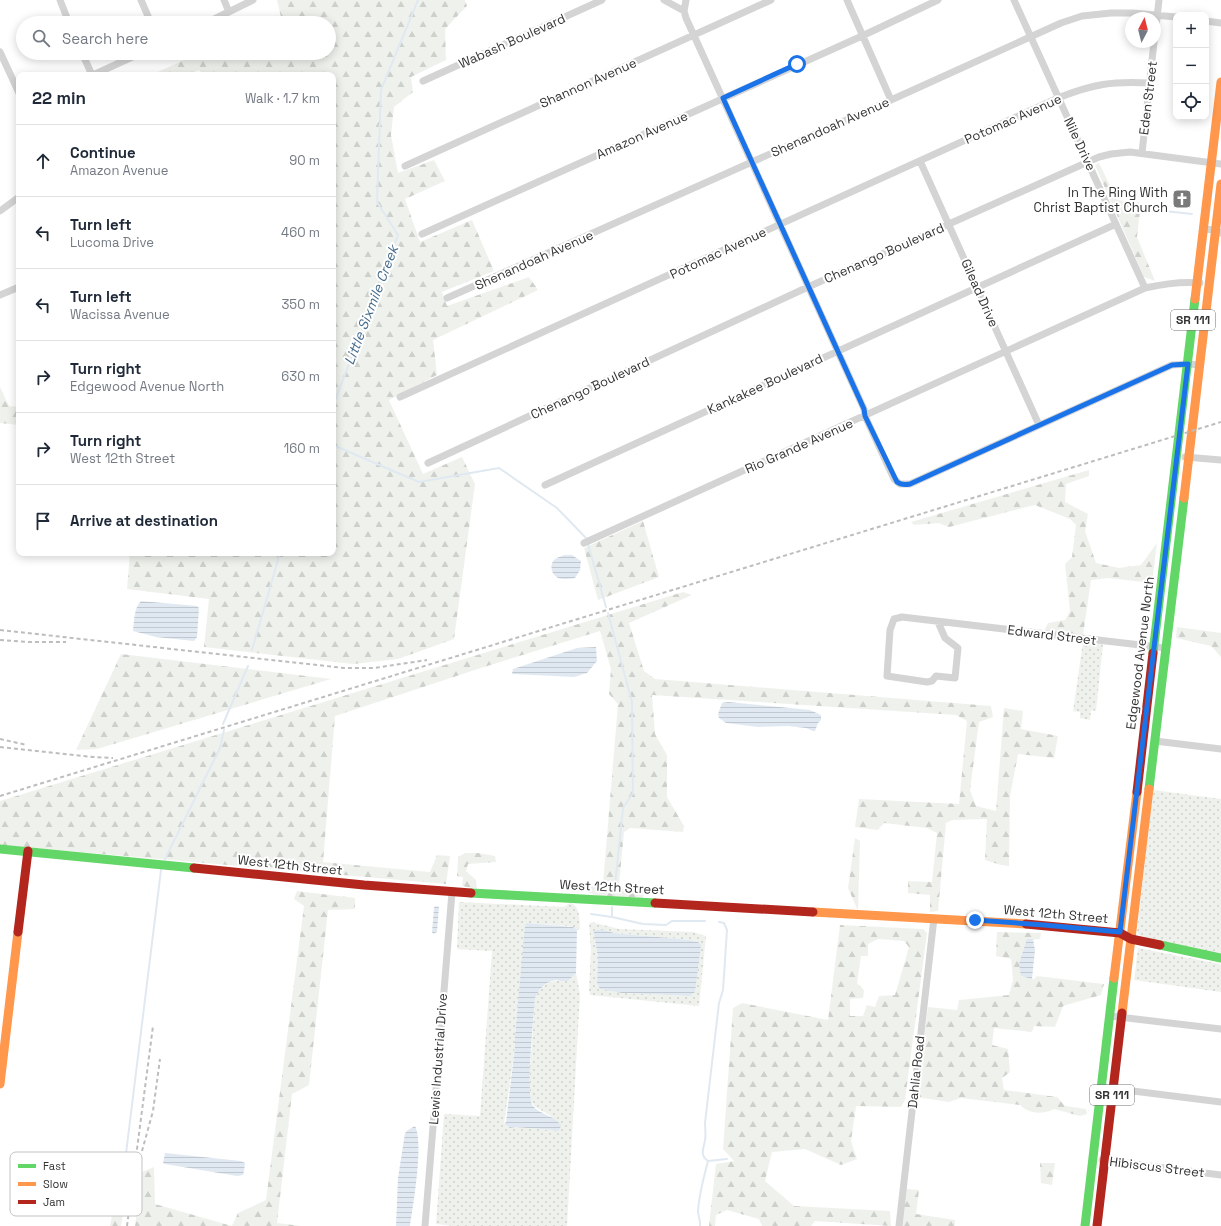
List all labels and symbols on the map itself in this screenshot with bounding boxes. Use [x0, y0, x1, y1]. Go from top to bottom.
street label: Wabash Boulevard [456, 10, 568, 72]
north arrow [1125, 12, 1161, 48]
street label: Shannon Avenue [537, 54, 639, 112]
route start [788, 55, 806, 73]
street label: Eden Street [1135, 60, 1161, 136]
street label: Potomac Avenue [962, 90, 1064, 148]
street label: Shenandoah Avenue [768, 93, 892, 161]
street label: Amazon Avenue [594, 107, 690, 163]
street label: Nile Drive [1060, 114, 1100, 174]
place label: In The Ring With Christ Baptist Church [1034, 184, 1168, 216]
church icon: In The Ring With Christ Baptist Church [1171, 188, 1193, 210]
street label: Chenango Boulevard [821, 219, 947, 287]
street label: Potomac Avenue [667, 223, 769, 283]
street label: Shenandoah Avenue [472, 226, 596, 294]
water label: Little Sixmile Creek [340, 241, 403, 367]
street label: Gilead Drive [957, 256, 1003, 330]
road number: SR 111 [1171, 310, 1215, 330]
street label: Kankakee Boulevard [704, 350, 826, 418]
street label: Chenango Boulevard [528, 353, 652, 423]
street label: Rio Grande Avenue [742, 415, 856, 477]
street label: Edgewood Avenue North [1122, 575, 1158, 731]
street label: Edward Street [1007, 621, 1098, 649]
street label: West 12th Street [237, 851, 343, 879]
street label: West 12th Street [559, 876, 665, 898]
street label: West 12th Street [1003, 901, 1109, 927]
route end [966, 911, 984, 929]
street label: Lewis Industrial Drive [425, 993, 451, 1125]
street label: Dahlia Road [904, 1035, 928, 1109]
road number: SR 111 [1090, 1085, 1134, 1105]
legend [10, 1152, 142, 1216]
street label: Hibiscus Street [1108, 1153, 1206, 1181]
text: Fast [43, 1159, 66, 1173]
text: Slow [43, 1177, 68, 1191]
text: Jam [43, 1195, 65, 1209]

